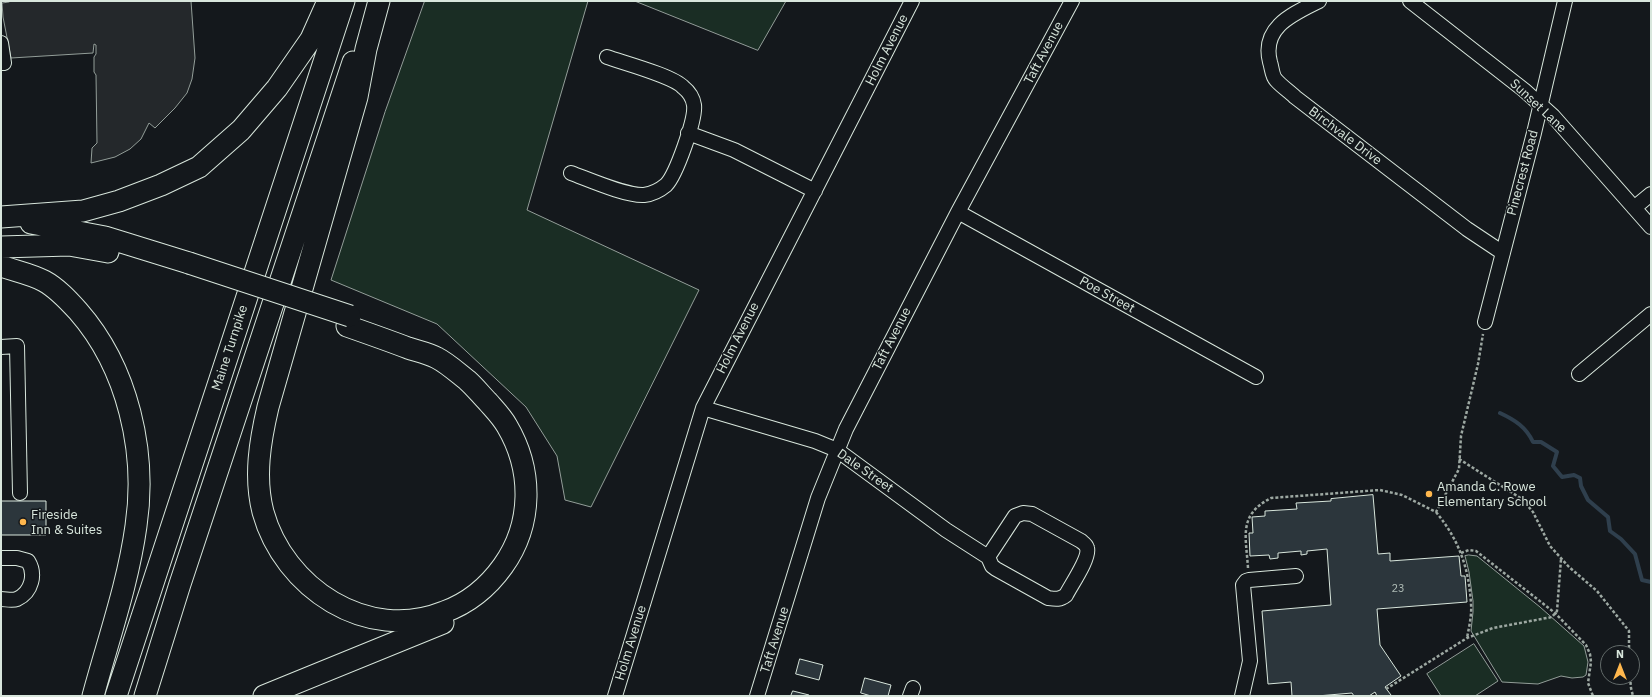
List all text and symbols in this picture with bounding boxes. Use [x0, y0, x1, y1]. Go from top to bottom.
street label: Holm Avenue [862, 12, 912, 88]
street label: Taft Avenue [1021, 19, 1067, 87]
street label: Sunset Lane [1507, 76, 1569, 136]
street label: Birchvale Drive [1305, 103, 1385, 169]
street label: Pinecrest Road [1504, 129, 1542, 217]
street label: Poe Street [1077, 273, 1137, 317]
street label: Holm Avenue [713, 300, 763, 376]
street label: Maine Turnpike [209, 303, 251, 393]
street label: Taft Avenue [869, 305, 915, 373]
street label: Dale Street [834, 446, 896, 496]
place label: Amanda C. Rowe Elementary School [1437, 479, 1547, 510]
marker: Amanda C. Rowe Elementary School [1424, 489, 1434, 499]
place label: Fireside Inn & Suites [31, 507, 102, 538]
marker: Fireside Inn & Suites [18, 517, 28, 527]
house number: 23 [1391, 582, 1405, 596]
street label: Holm Avenue [612, 604, 650, 682]
street label: Taft Avenue [757, 605, 793, 675]
north arrow [1600, 645, 1640, 685]
text: N [1616, 647, 1624, 661]

